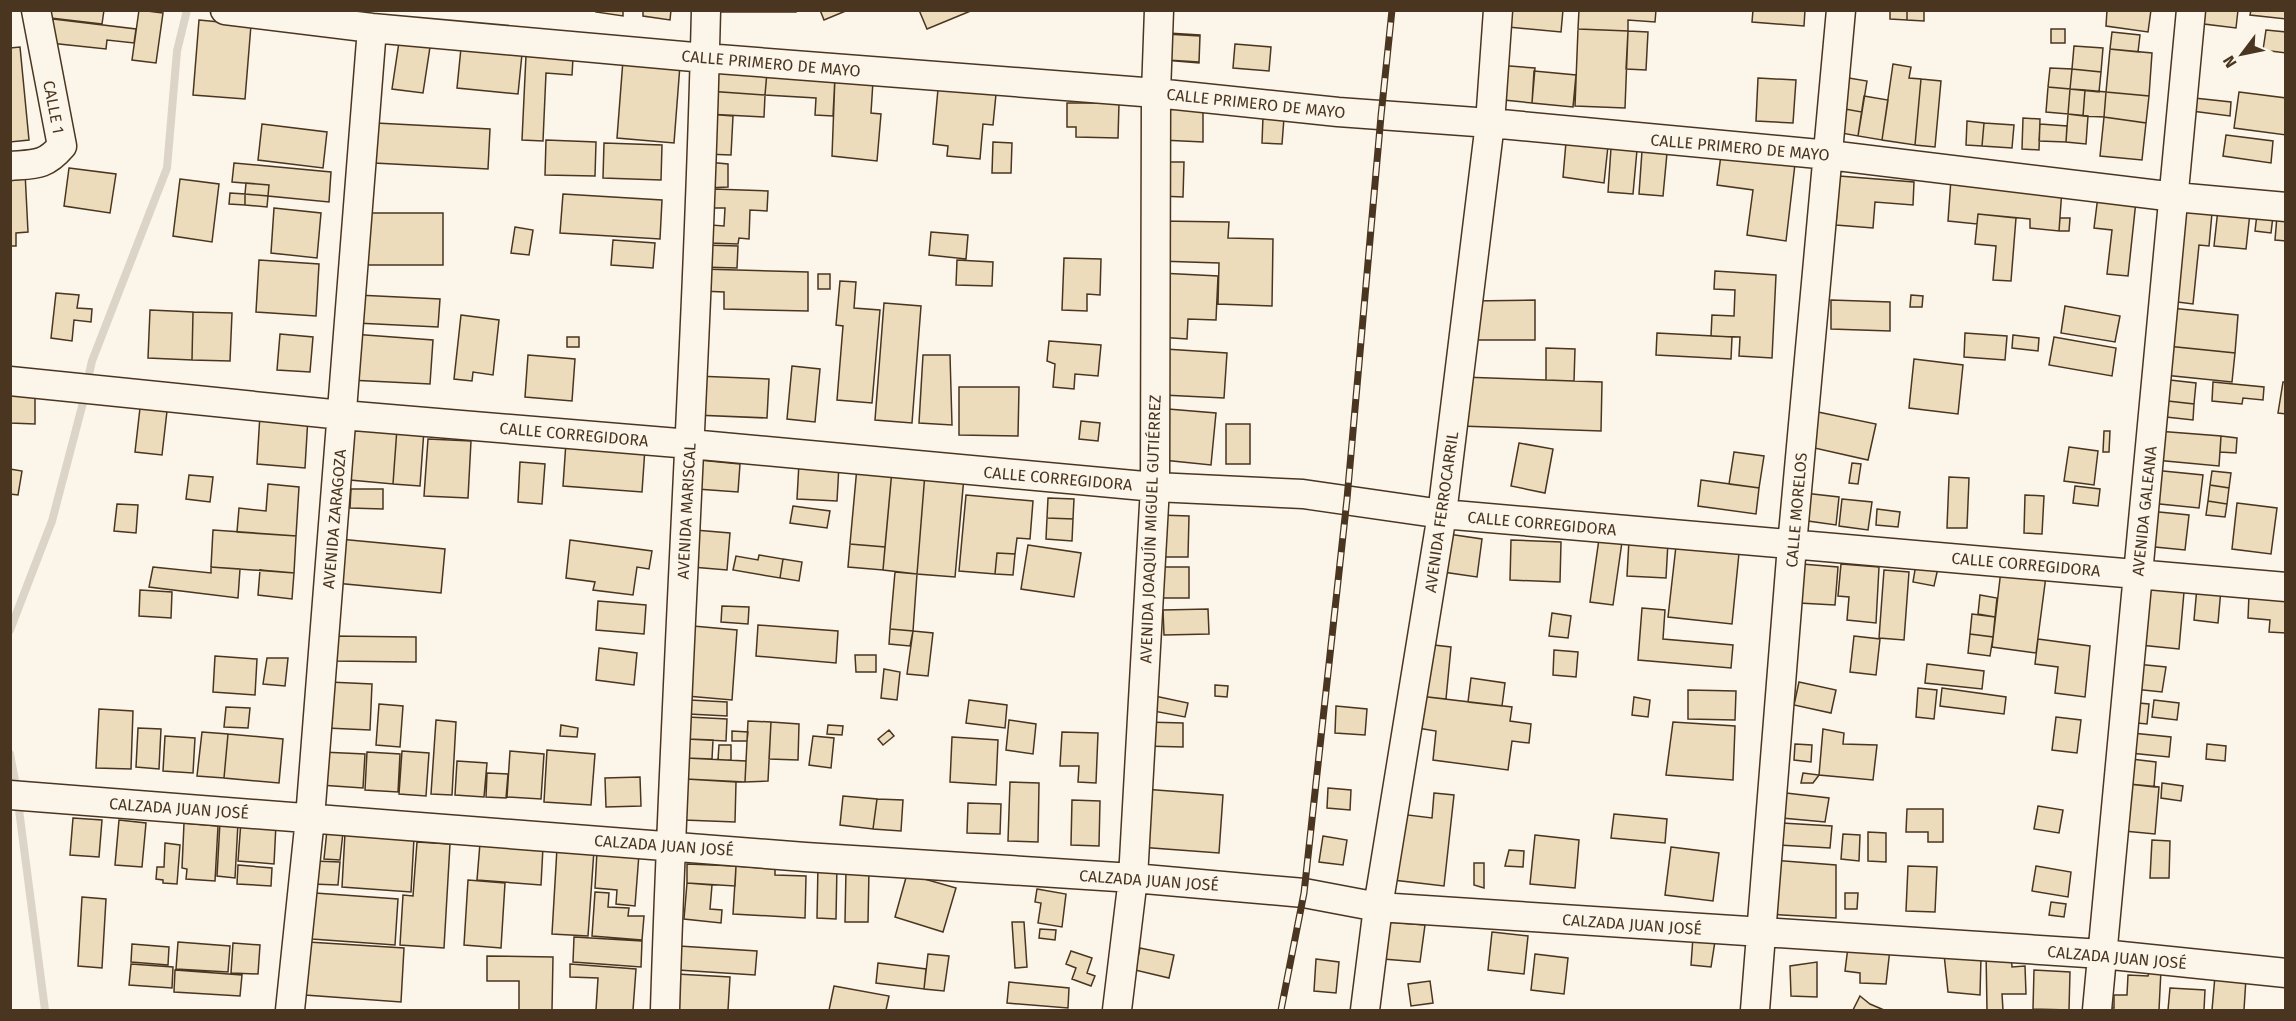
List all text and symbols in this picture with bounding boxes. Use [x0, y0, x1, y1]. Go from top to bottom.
north arrow [2212, 24, 2272, 84]
street label: CALLE PRIMERO DE MAYO [681, 46, 861, 81]
text: N [2219, 52, 2241, 71]
street label: CALLE 1 [39, 79, 68, 135]
street label: CALLE PRIMERO DE MAYO [1166, 85, 1346, 122]
street label: CALLE PRIMERO DE MAYO [1650, 130, 1830, 165]
street label: AVENIDA JOAQUÍN MIGUEL GUTIÉRREZ [1135, 394, 1165, 664]
street label: CALLE CORREGIDORA [499, 419, 650, 451]
street label: AVENIDA FERROCARRIL [1421, 430, 1462, 594]
street label: AVENIDA MARISCAL [673, 442, 700, 580]
street label: AVENIDA GALEANA [2128, 444, 2161, 577]
street label: AVENIDA ZARAGOZA [319, 448, 350, 590]
street label: CALLE MORELOS [1782, 451, 1811, 568]
street label: CALLE CORREGIDORA [983, 463, 1134, 495]
street label: CALLE CORREGIDORA [1467, 508, 1618, 540]
street label: CALLE CORREGIDORA [1951, 549, 2102, 581]
street label: CALZADA JUAN JOSÉ [108, 793, 250, 823]
street label: CALZADA JUAN JOSÉ [593, 830, 735, 860]
street label: CALZADA JUAN JOSÉ [1078, 865, 1220, 895]
street label: CALZADA JUAN JOSÉ [1561, 909, 1703, 939]
street label: CALZADA JUAN JOSÉ [2046, 941, 2188, 973]

